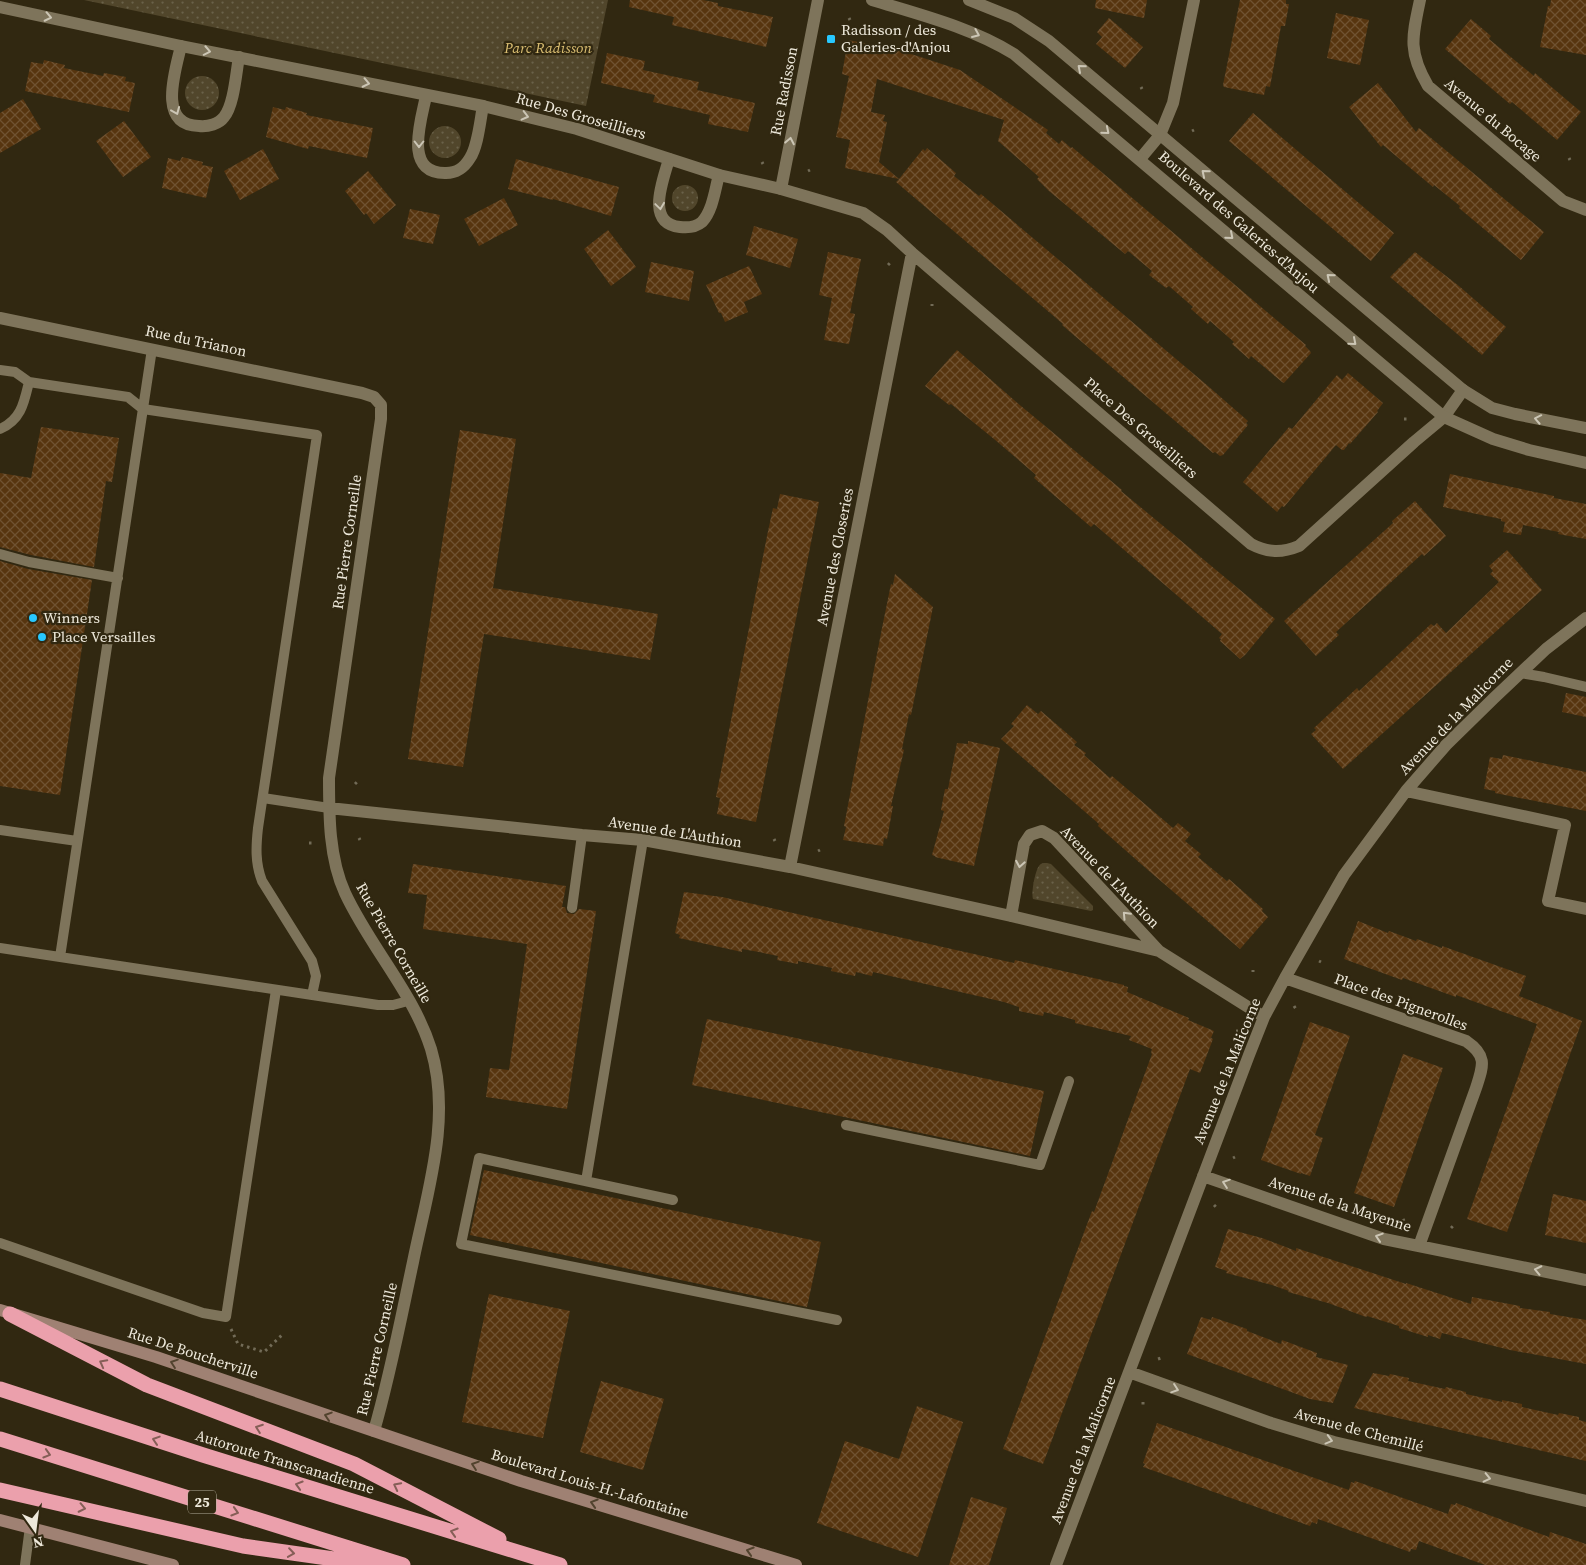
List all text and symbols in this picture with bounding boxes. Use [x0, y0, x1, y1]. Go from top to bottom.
one-way arrow [43, 11, 52, 22]
place label: Radisson / des Galeries-d'Anjou [841, 19, 951, 57]
one-way arrow [971, 27, 980, 38]
marker: Radisson / des Galeries-d'Anjou [825, 33, 837, 45]
park label: Parc Radisson [503, 37, 592, 58]
street label: Rue Radisson [765, 45, 802, 137]
one-way arrow [202, 46, 211, 56]
one-way arrow [1077, 65, 1086, 74]
street label: Avenue du Bocage [1440, 73, 1547, 167]
one-way arrow [361, 78, 370, 88]
street label: Rue Des Groseilliers [514, 87, 649, 144]
one-way arrow [170, 106, 180, 115]
one-way arrow [520, 111, 528, 121]
one-way arrow [1100, 125, 1109, 133]
one-way arrow [785, 137, 795, 146]
one-way arrow [414, 140, 424, 148]
street label: Boulevard des Galeries-d'Anjou [1154, 146, 1325, 298]
one-way arrow [1202, 170, 1211, 178]
one-way arrow [654, 203, 665, 211]
one-way arrow [1224, 230, 1233, 239]
one-way arrow [1326, 274, 1335, 283]
street label: Rue du Trianon [144, 320, 249, 361]
one-way arrow [1347, 336, 1356, 344]
street label: Place Des Groseilliers [1080, 372, 1203, 483]
one-way arrow [1534, 414, 1543, 424]
street label: Rue Pierre Corneille [327, 473, 366, 611]
street label: Avenue des Closeries [811, 486, 858, 628]
place label: Winners [43, 607, 100, 628]
marker: Winners [27, 612, 39, 624]
place label: Place Versailles [52, 626, 155, 647]
marker: Place Versailles [36, 631, 48, 643]
street label: Avenue de la Malicorne [1394, 652, 1518, 779]
street label: Avenue de L'Authion [607, 811, 744, 852]
street label: Avenue de L'Authion [1056, 821, 1165, 933]
one-way arrow [1016, 860, 1026, 868]
street label: Rue Pierre Corneille [351, 879, 438, 1007]
one-way arrow [1123, 911, 1132, 920]
street label: Place des Pignerolles [1331, 968, 1471, 1035]
street label: Avenue de la Malicorne [1188, 994, 1266, 1147]
street label: Avenue de la Mayenne [1266, 1170, 1415, 1237]
one-way arrow [1222, 1179, 1231, 1189]
one-way arrow [1376, 1232, 1384, 1242]
one-way arrow [1534, 1266, 1543, 1276]
street label: Rue Pierre Corneille [351, 1280, 402, 1417]
street label: Rue De Boucherville [125, 1321, 261, 1384]
one-way arrow [100, 1359, 109, 1369]
one-way arrow [171, 1359, 179, 1369]
street label: Avenue de la Malicorne [1045, 1373, 1120, 1527]
one-way arrow [1170, 1383, 1179, 1393]
street label: Avenue de Chemillé [1292, 1402, 1426, 1457]
one-way arrow [324, 1412, 333, 1422]
street label: Autoroute Transcanadienne [193, 1424, 378, 1499]
one-way arrow [256, 1424, 264, 1434]
one-way arrow [153, 1435, 161, 1445]
one-way arrow [1325, 1435, 1333, 1445]
street label: Boulevard Louis-H.-Lafontaine [489, 1443, 692, 1524]
one-way arrow [42, 1448, 50, 1458]
one-way arrow [472, 1461, 480, 1471]
one-way arrow [1483, 1472, 1492, 1483]
one-way arrow [295, 1480, 303, 1490]
one-way arrow [394, 1482, 403, 1492]
road number: 25 [188, 1490, 216, 1514]
one-way arrow [591, 1498, 599, 1508]
one-way arrow [77, 1503, 86, 1513]
north arrow [10, 1505, 60, 1555]
one-way arrow [231, 1507, 239, 1517]
one-way arrow [450, 1528, 458, 1538]
text: N [31, 1532, 46, 1554]
one-way arrow [746, 1546, 754, 1556]
one-way arrow [287, 1547, 295, 1558]

